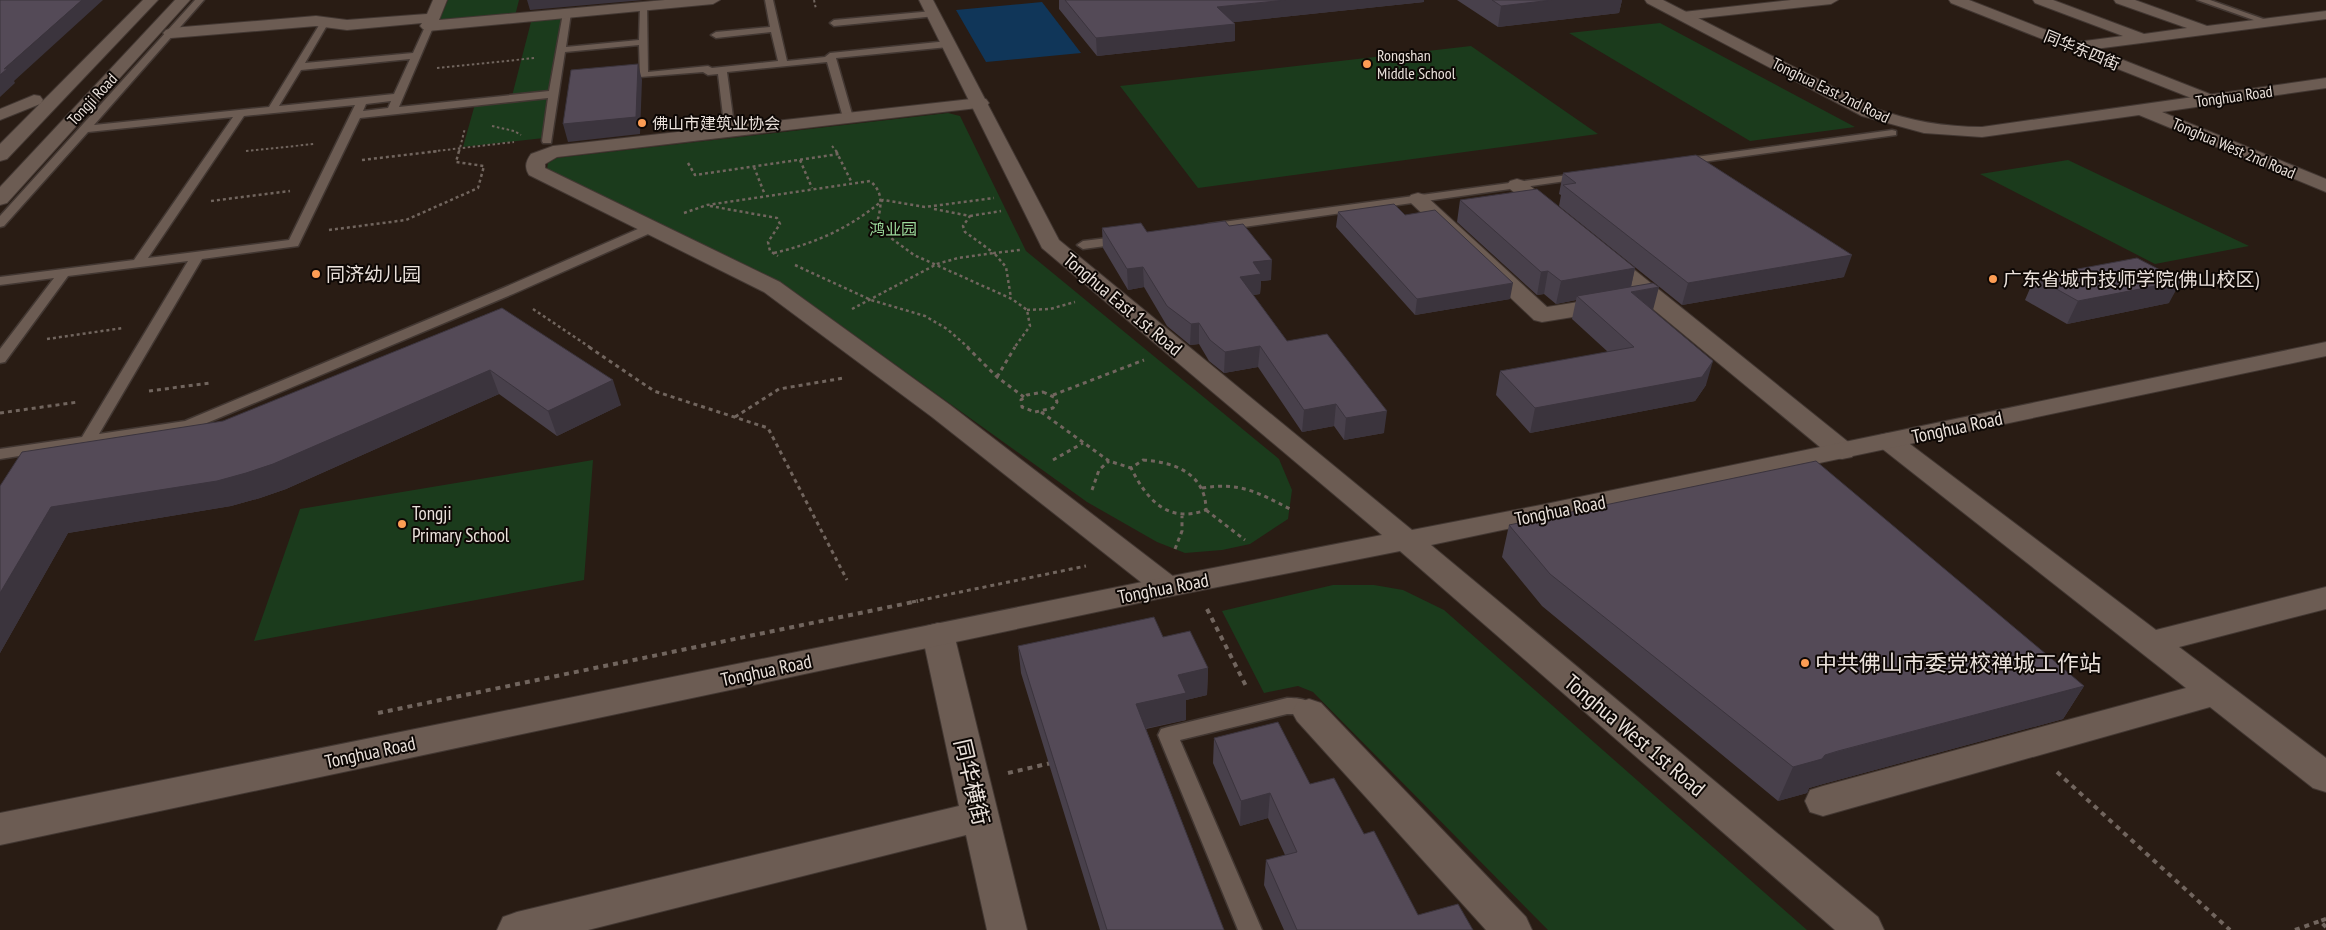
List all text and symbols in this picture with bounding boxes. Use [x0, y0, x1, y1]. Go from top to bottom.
street label: 同华东四街 [2041, 26, 2123, 74]
place label: Rongshan Middle School [1377, 45, 1456, 83]
street label: Tonghua East 2nd Road [1769, 53, 1893, 127]
marker: Rongshan Middle School [1361, 58, 1373, 70]
street label: Tongji Road [63, 69, 121, 129]
street label: Tonghua Road [2194, 81, 2274, 111]
place label: 佛山市建筑业协会 [652, 113, 780, 133]
street label: Tonghua West 2nd Road [2169, 113, 2299, 183]
marker: 佛山市建筑业协会 [636, 117, 648, 129]
park label: 鸿业园 [869, 219, 917, 239]
street label: Tonghua East 1st Road [1059, 247, 1187, 361]
place label: 同济幼儿园 [326, 262, 421, 286]
place label: 广东省城市技师学院(佛山校区) [2003, 267, 2259, 291]
marker: 同济幼儿园 [310, 268, 322, 280]
marker: 广东省城市技师学院(佛山校区) [1987, 273, 1999, 285]
street label: Tonghua Road [1910, 406, 2004, 448]
street label: Tonghua Road [1513, 489, 1607, 531]
place label: Tongji Primary School [412, 501, 510, 547]
marker: Tongji Primary School [396, 518, 408, 530]
street label: Tonghua Road [1116, 567, 1210, 609]
street label: Tonghua Road [719, 649, 813, 691]
place label: 中共佛山市委党校禅城工作站 [1815, 649, 2101, 677]
marker: 中共佛山市委党校禅城工作站 [1799, 657, 1811, 669]
street label: Tonghua West 1st Road [1559, 668, 1711, 802]
street label: Tonghua Road [323, 731, 417, 773]
street label: 同华横街 [948, 736, 996, 828]

